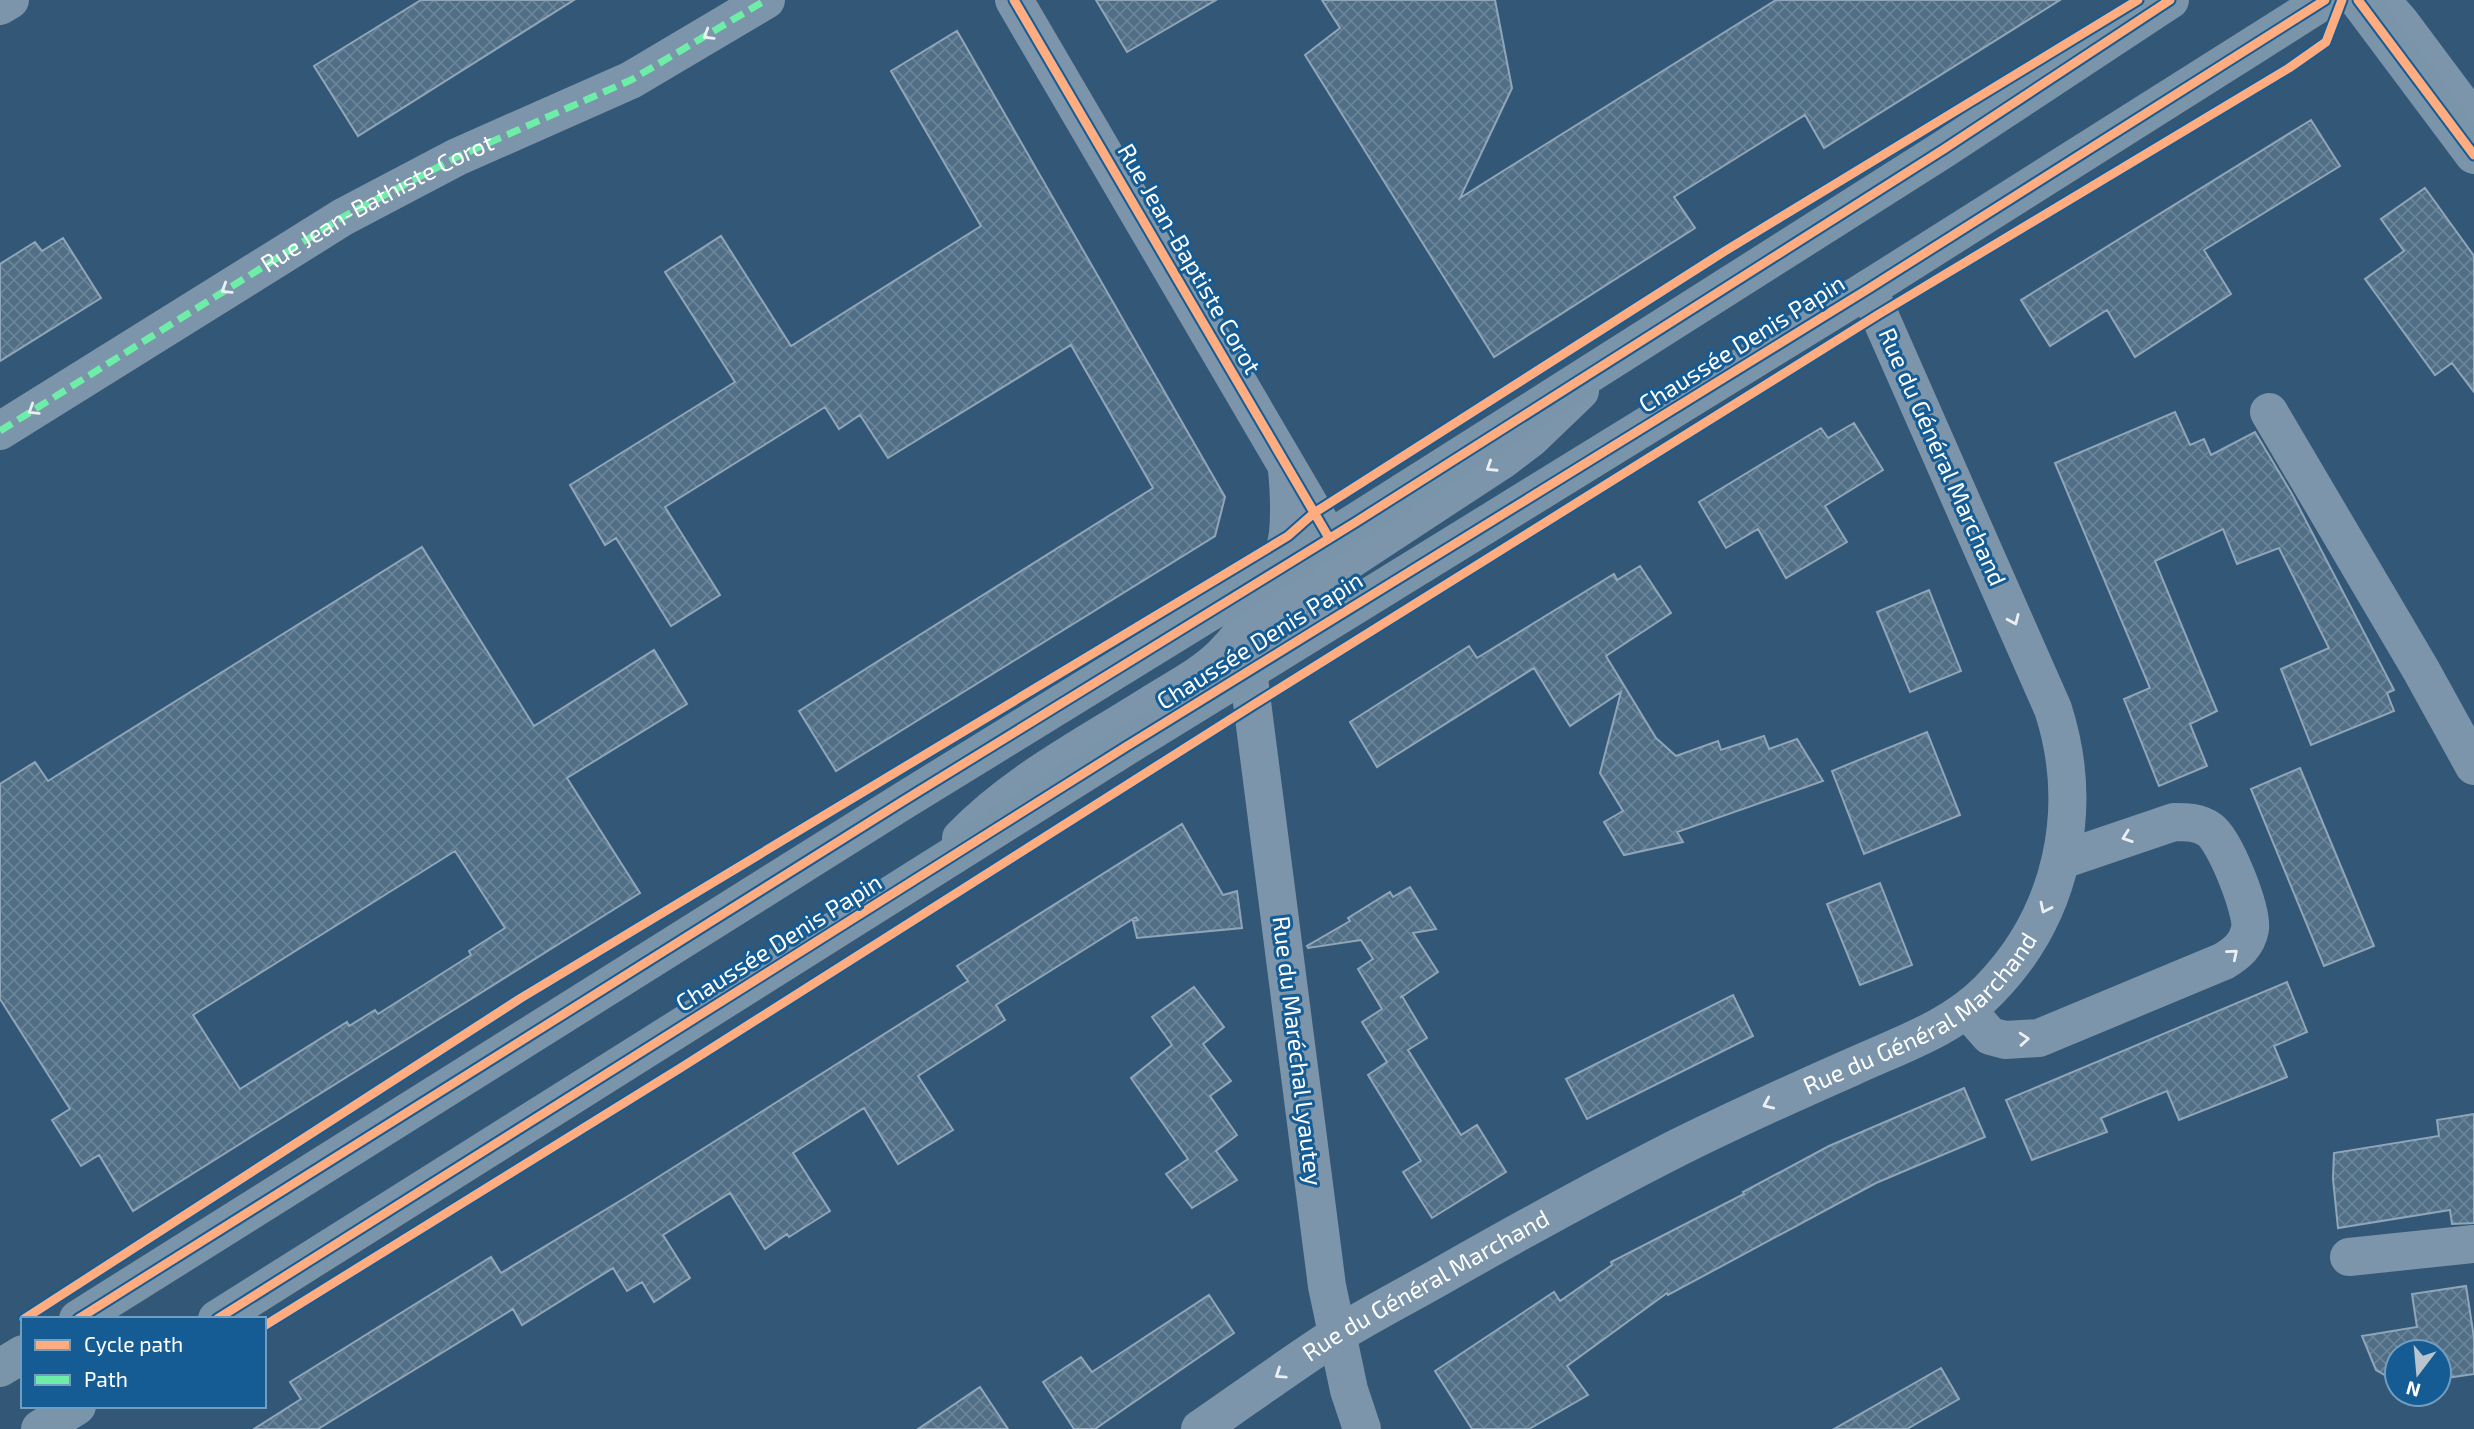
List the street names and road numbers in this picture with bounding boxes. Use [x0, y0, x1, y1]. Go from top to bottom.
street label: Rue Jean-Bathiste Corot [255, 127, 498, 278]
street label: Rue Jean-Baptiste Corot [1112, 138, 1268, 379]
street label: Chaussée Denis Papin [1633, 268, 1850, 418]
street label: Rue du Général Marchand [1873, 323, 2013, 590]
street label: Chaussée Denis Papin [1151, 565, 1368, 715]
street label: Chaussée Denis Papin [670, 867, 887, 1017]
street label: Rue du Maréchal Lyautey [1268, 914, 1329, 1188]
street label: Rue du Général Marchand [1798, 927, 2042, 1100]
street label: Rue du Général Marchand [1296, 1202, 1554, 1367]

